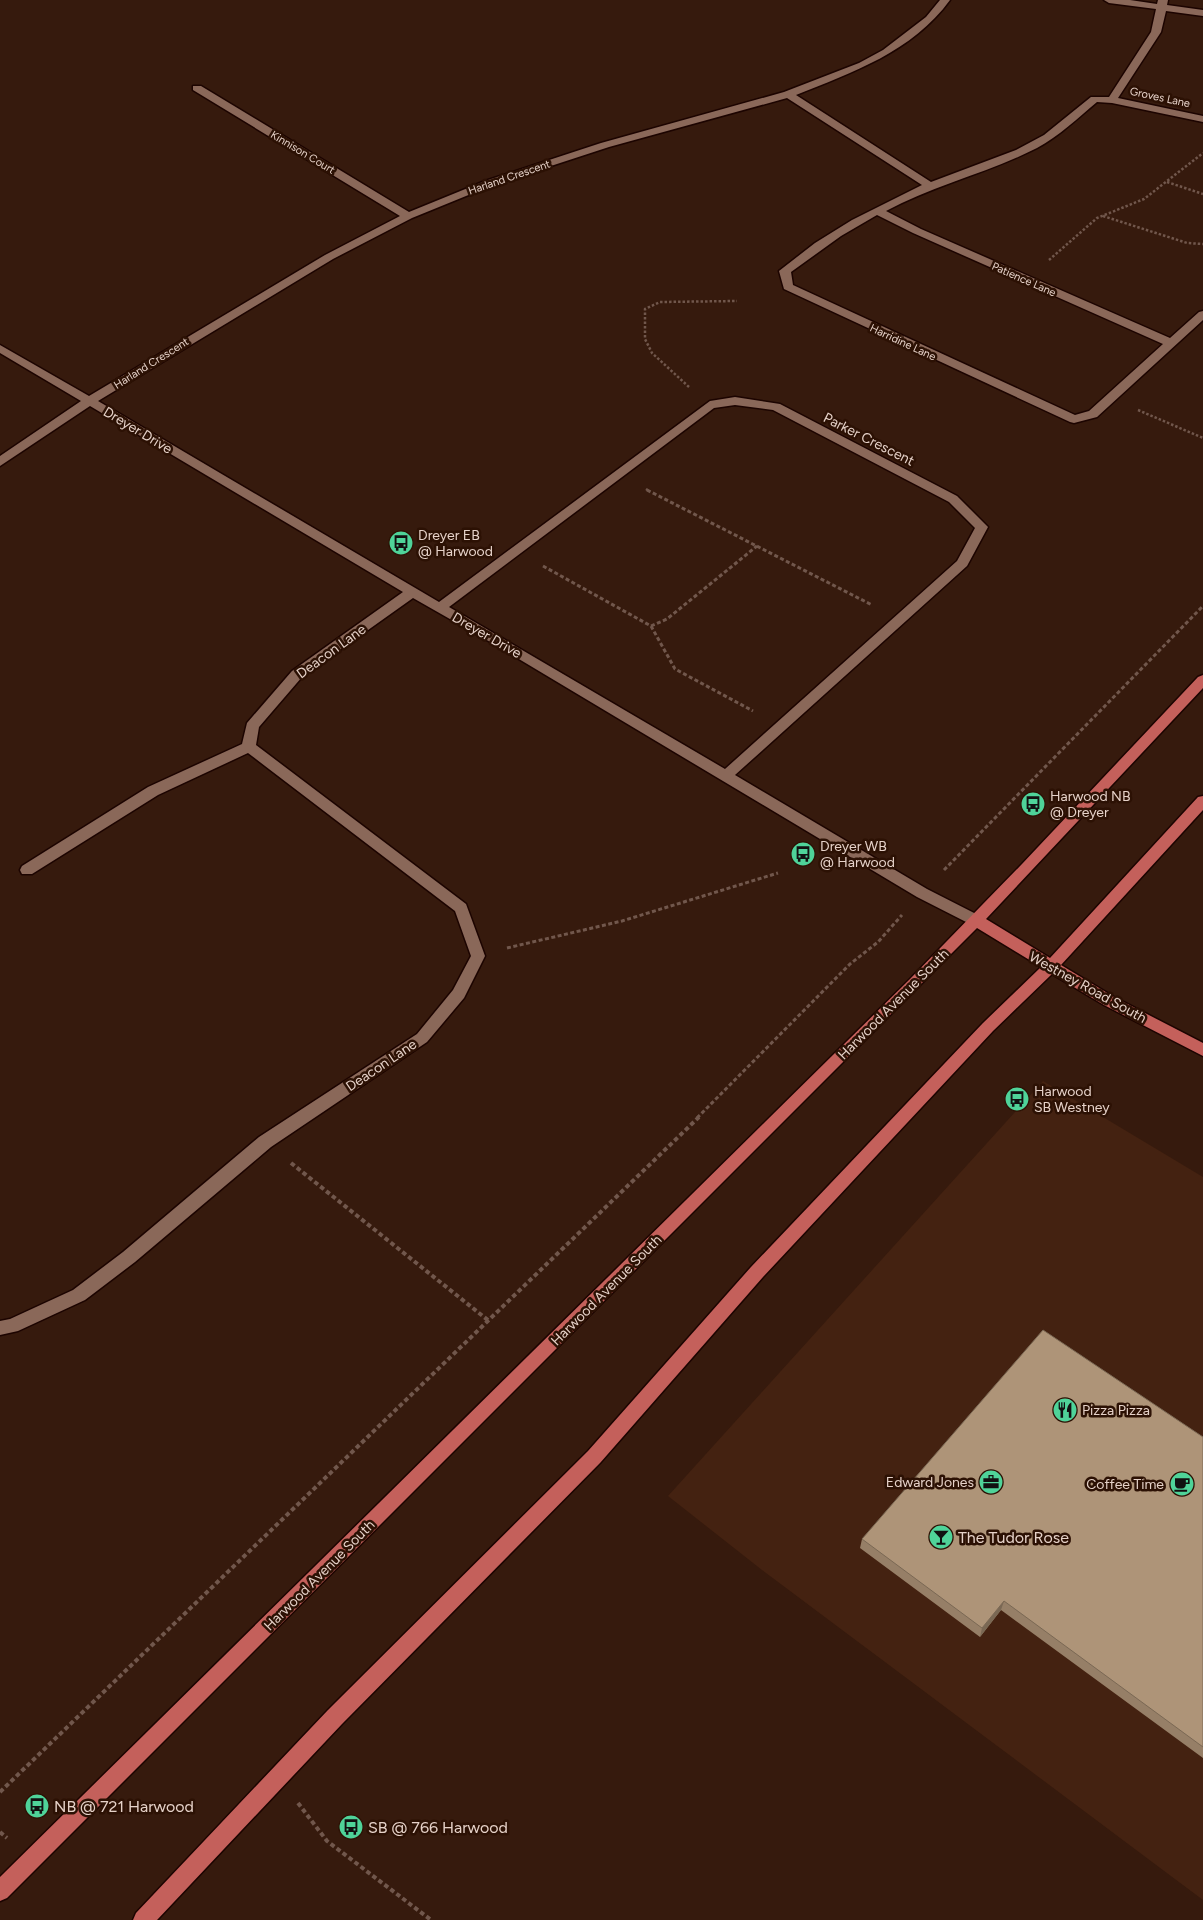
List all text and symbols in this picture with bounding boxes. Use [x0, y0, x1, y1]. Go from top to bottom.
street label: Groves Lane [1129, 85, 1191, 110]
street label: Kinnison Court [268, 128, 337, 177]
street label: Harland Crescent [466, 157, 552, 198]
street label: Patience Lane [990, 260, 1058, 299]
street label: Harridine Lane [868, 322, 938, 363]
street label: Harland Crescent [111, 335, 191, 392]
street label: Dreyer Drive [100, 403, 176, 458]
street label: Parker Crescent [821, 409, 917, 470]
place label: Dreyer EB @ Harwood [418, 527, 493, 560]
bus stop icon: Dreyer EB @ Harwood [388, 530, 414, 556]
street label: Dreyer Drive [449, 609, 525, 662]
street label: Deacon Lane [293, 620, 369, 682]
place label: Harwood NB @ Dreyer [1050, 788, 1131, 821]
bus stop icon: Harwood NB @ Dreyer [1020, 791, 1046, 817]
place label: Dreyer WB @ Harwood [820, 838, 895, 871]
bus stop icon: Dreyer WB @ Harwood [790, 841, 816, 867]
street label: Harwood Avenue South [834, 945, 952, 1063]
street label: Westney Road South [1026, 948, 1150, 1027]
street label: Deacon Lane [343, 1035, 420, 1095]
place label: Harwood SB Westney [1034, 1083, 1110, 1116]
bus stop icon: Harwood SB Westney [1004, 1086, 1030, 1112]
street label: Harwood Avenue South [547, 1231, 665, 1349]
restaurant icon: Pizza Pizza [1052, 1397, 1078, 1423]
place label: Pizza Pizza [1082, 1402, 1150, 1419]
office icon: Edward Jones [978, 1469, 1004, 1495]
cafe icon: Coffee Time [1169, 1471, 1195, 1497]
place label: Edward Jones [886, 1474, 974, 1491]
place label: Coffee Time [1086, 1476, 1164, 1493]
street label: Harwood Avenue South [260, 1516, 378, 1634]
bar icon: The Tudor Rose [928, 1524, 954, 1550]
place label: The Tudor Rose [958, 1528, 1069, 1547]
bus stop icon: NB @ 721 Harwood [24, 1793, 50, 1819]
place label: NB @ 721 Harwood [54, 1797, 194, 1816]
bus stop icon: SB @ 766 Harwood [338, 1814, 364, 1840]
place label: SB @ 766 Harwood [368, 1818, 508, 1837]

